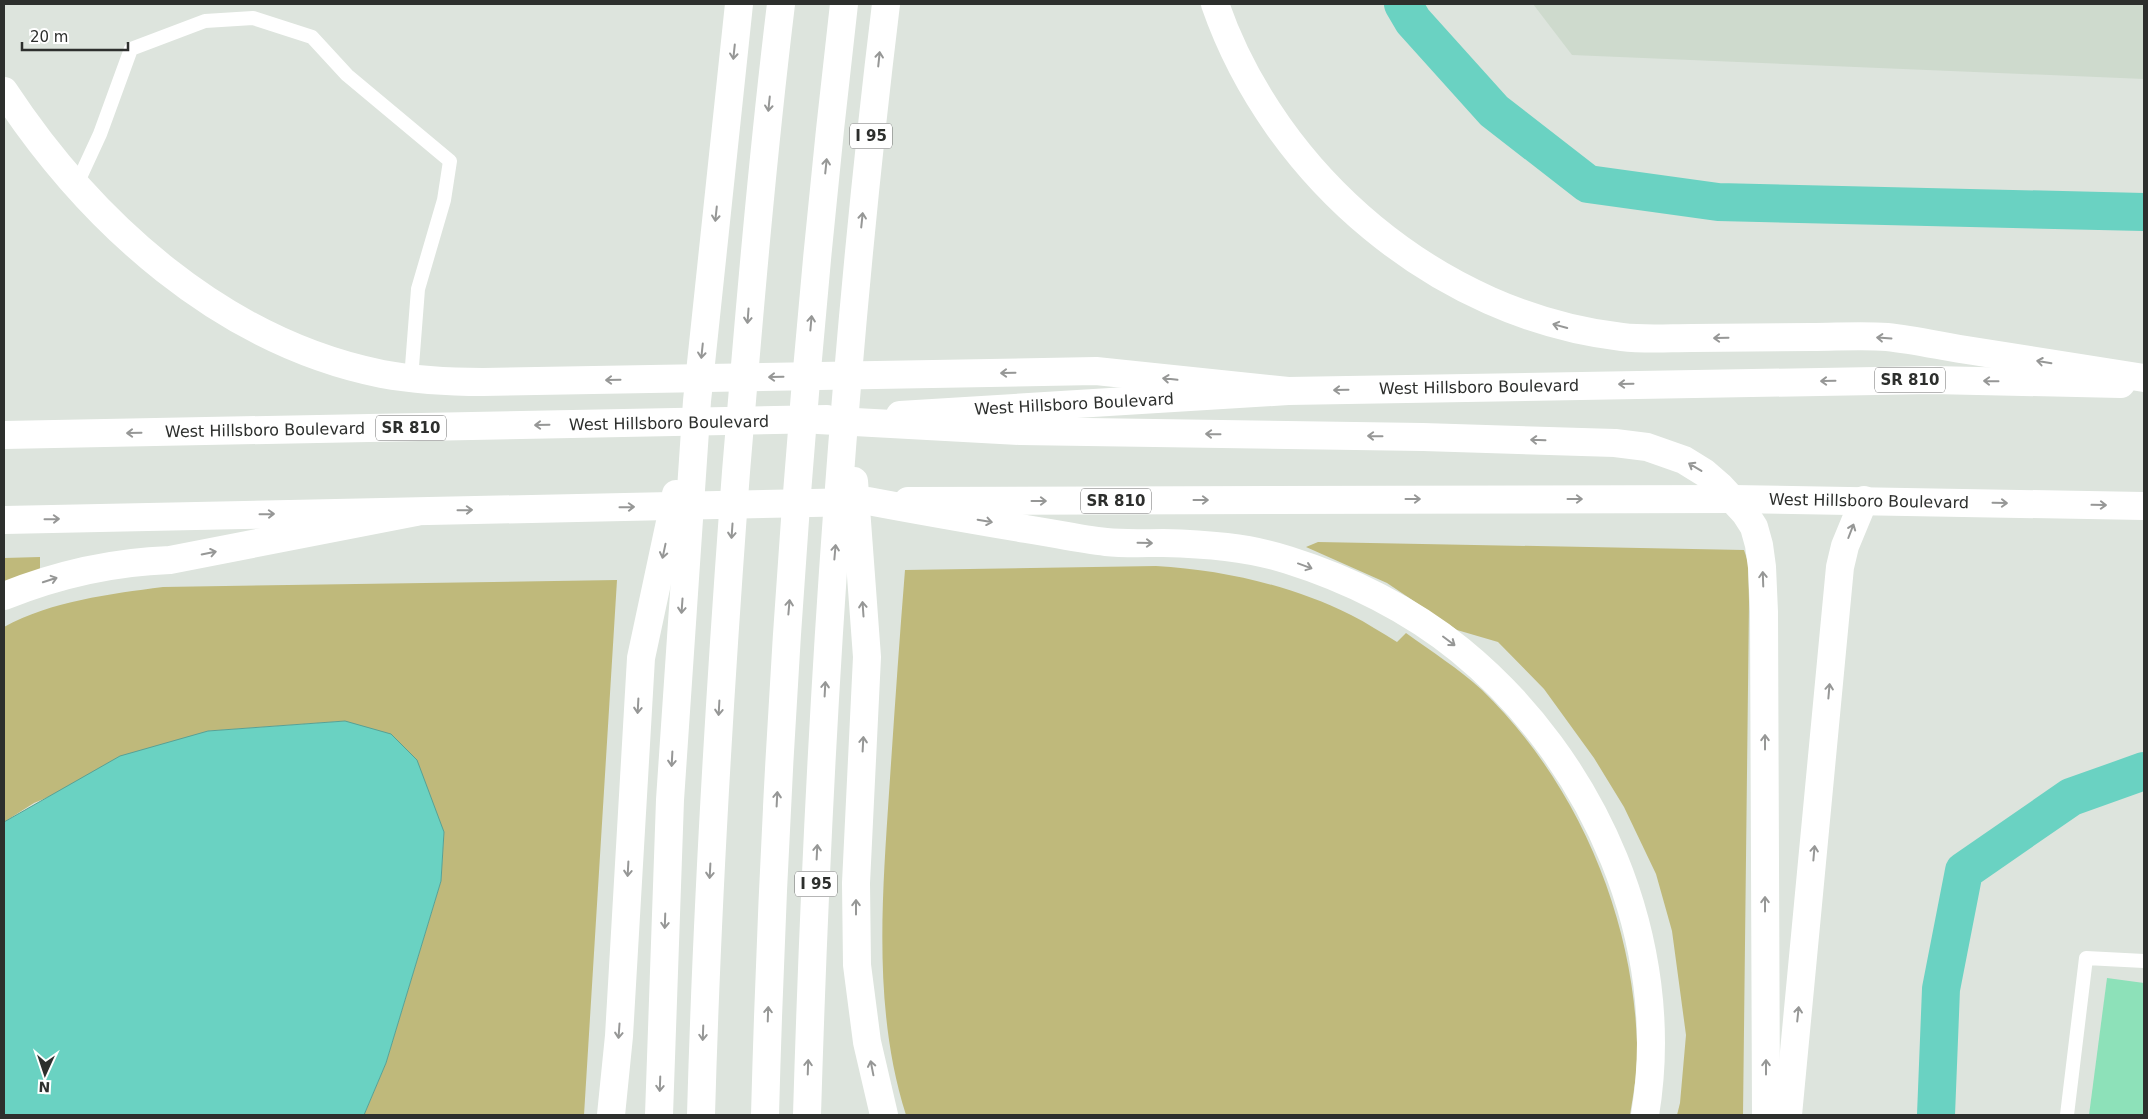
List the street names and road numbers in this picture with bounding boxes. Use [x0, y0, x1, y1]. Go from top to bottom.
road number: I 95 [850, 124, 892, 148]
road number: SR 810 [1875, 368, 1945, 392]
street label: West Hillsboro Boulevard [1379, 376, 1579, 398]
street label: West Hillsboro Boulevard [974, 389, 1174, 419]
street label: West Hillsboro Boulevard [569, 412, 769, 434]
road number: SR 810 [376, 416, 446, 440]
street label: West Hillsboro Boulevard [165, 419, 365, 441]
road number: SR 810 [1081, 488, 1151, 514]
street label: West Hillsboro Boulevard [1769, 490, 1969, 512]
road number: I 95 [795, 872, 837, 896]

